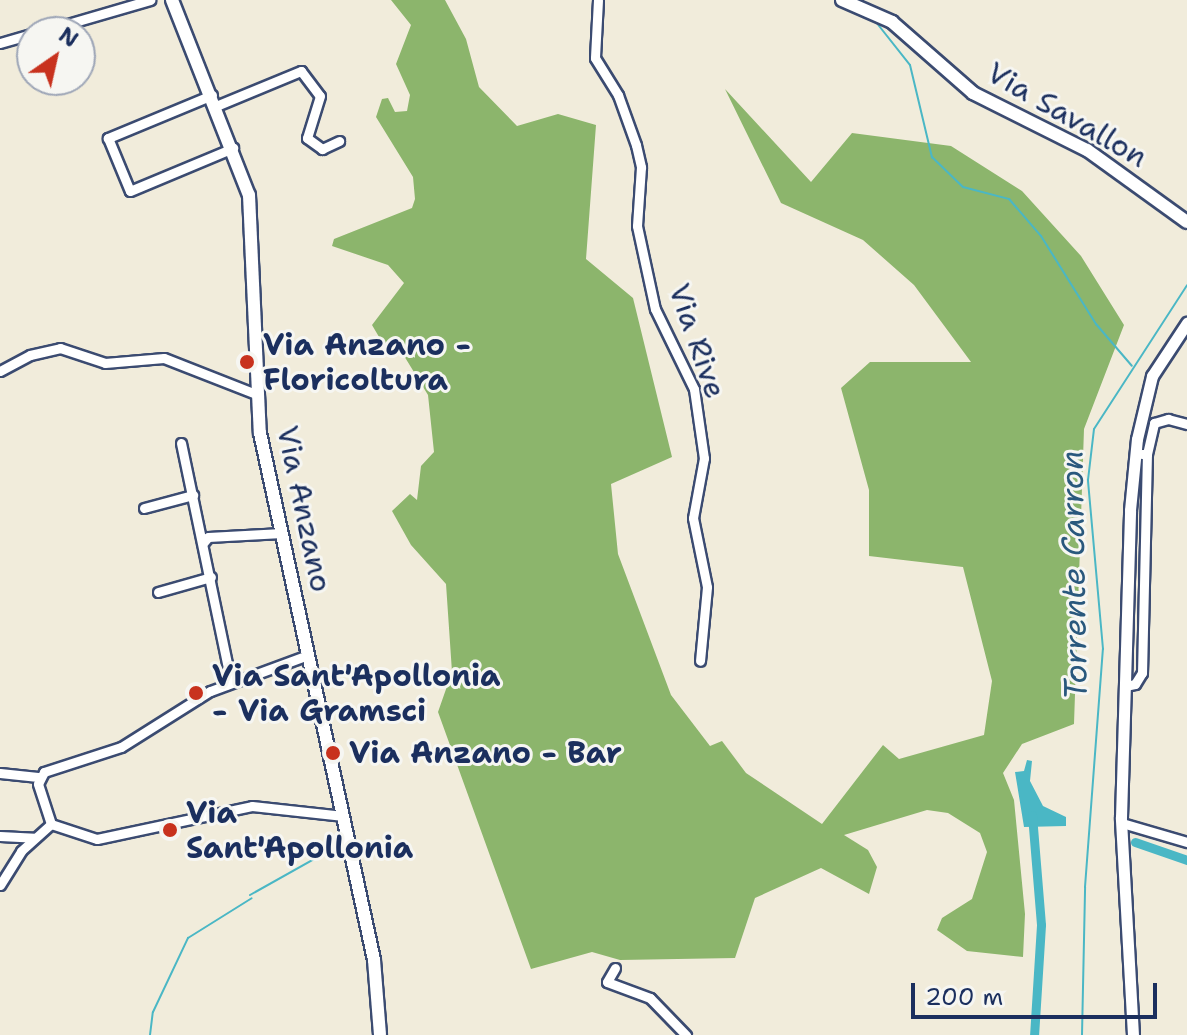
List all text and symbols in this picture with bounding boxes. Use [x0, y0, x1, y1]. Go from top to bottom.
north arrow [16, 16, 96, 96]
text: N [53, 20, 84, 54]
street label: Via Savallon [980, 55, 1154, 175]
street label: Via Rive [661, 279, 733, 403]
place label: Via Anzano - Floricoltura [263, 327, 471, 398]
marker: Via Anzano - Floricoltura [238, 353, 256, 371]
street label: Via Anzano [269, 423, 339, 595]
water label: Torrente Carron [1053, 450, 1095, 700]
place label: Via Sant'Apollonia - Via Gramsci [212, 658, 501, 728]
marker: Via Sant'Apollonia - Via Gramsci [187, 684, 205, 702]
place label: Via Anzano - Bar [349, 735, 622, 771]
marker: Via Anzano - Bar [324, 744, 342, 762]
place label: Via Sant'Apollonia [186, 795, 413, 866]
marker: Via Sant'Apollonia [161, 821, 179, 839]
scale bar [915, 967, 1161, 1017]
text: 200 m [925, 981, 1003, 1013]

